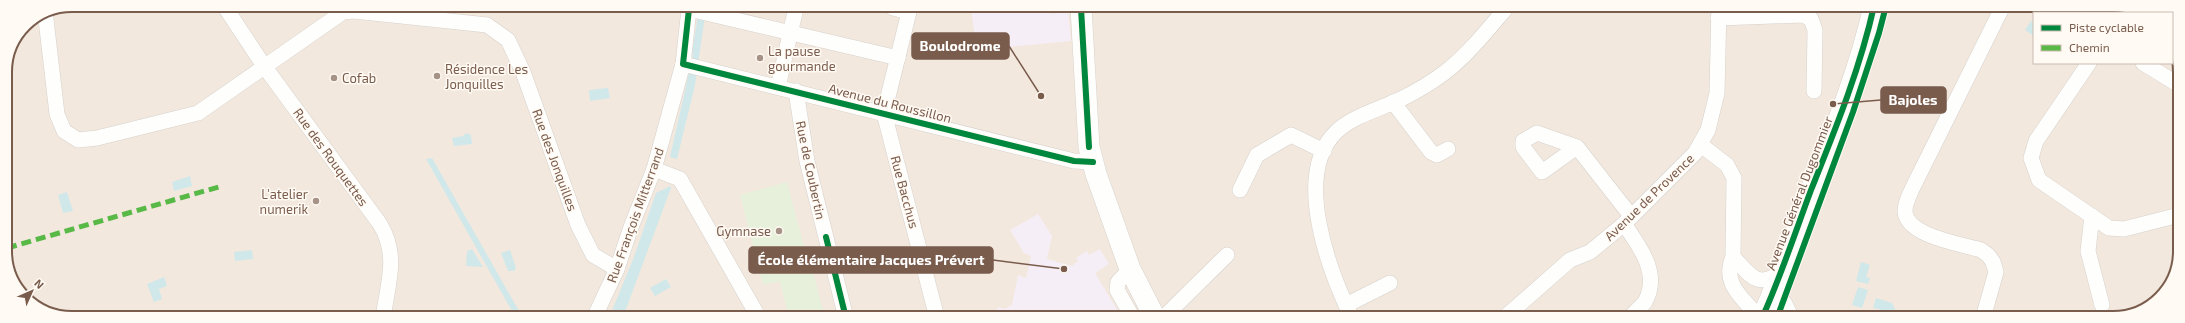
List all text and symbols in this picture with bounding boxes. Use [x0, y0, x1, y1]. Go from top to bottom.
legend [2033, 12, 2173, 64]
text: Piste cyclable [2069, 20, 2144, 34]
callout: Boulodrome [912, 33, 1009, 59]
text: Boulodrome [919, 37, 1001, 54]
text: Chemin [2069, 40, 2110, 54]
place label: La pause gourmande [768, 43, 836, 74]
marker: La pause gourmande [755, 53, 765, 63]
place label: Résidence Les Jonquilles [445, 61, 528, 92]
place label: Cofab [342, 70, 376, 86]
marker: Résidence Les Jonquilles [432, 71, 442, 81]
marker: Cofab [329, 73, 339, 83]
street label: Avenue du Roussillon [827, 80, 953, 126]
callout: Bajoles [1881, 87, 1946, 113]
text: Bajoles [1889, 91, 1938, 108]
street label: Rue des Rouquettes [290, 105, 372, 209]
street label: Rue des Jonquilles [529, 107, 581, 213]
street label: Avenue Général Dugommier [1762, 114, 1836, 272]
street label: Rue de Coubertin [793, 119, 829, 221]
street label: Rue François Mitterrand [603, 145, 668, 285]
street label: Avenue de Provence [1601, 150, 1697, 244]
street label: Rue Bacchus [888, 154, 922, 230]
place label: L'atelier numerik [260, 186, 308, 217]
marker: L'atelier numerik [311, 196, 321, 206]
place label: Gymnase [716, 223, 771, 239]
marker: Gymnase [774, 226, 784, 236]
callout: École élémentaire Jacques Prévert [749, 247, 993, 273]
text: École élémentaire Jacques Prévert [758, 251, 985, 268]
north arrow [12, 271, 52, 311]
text: N [32, 276, 47, 291]

